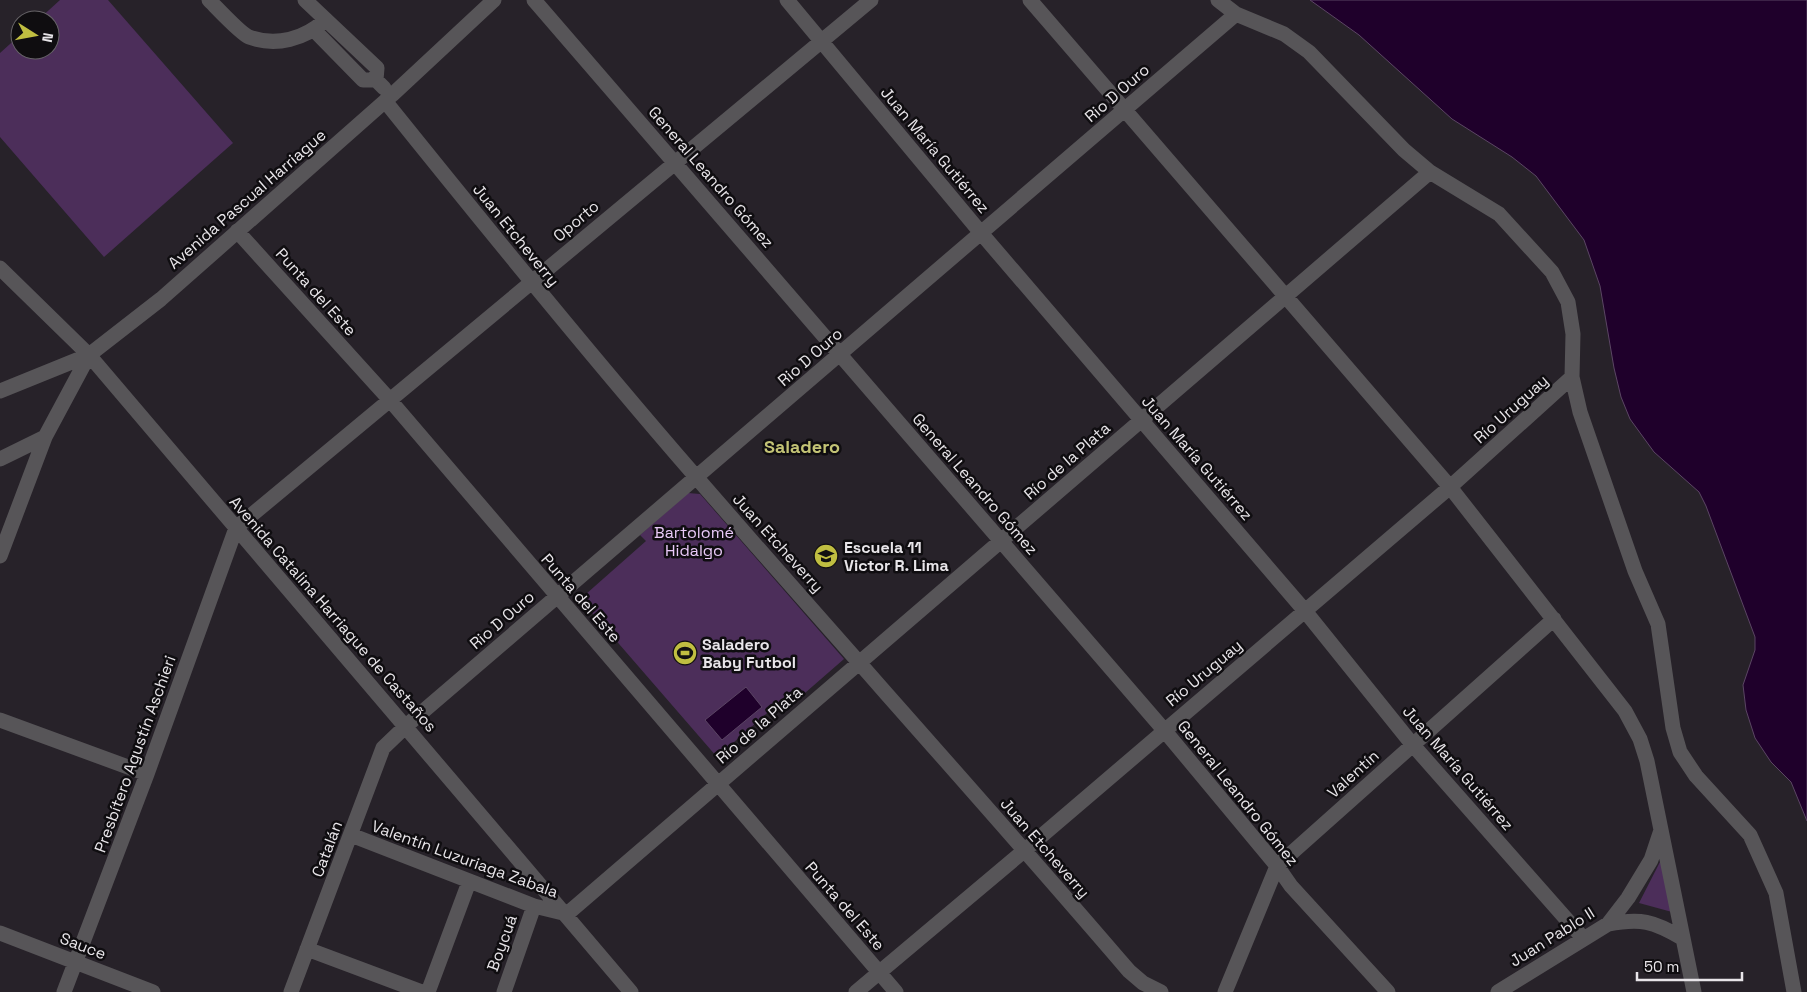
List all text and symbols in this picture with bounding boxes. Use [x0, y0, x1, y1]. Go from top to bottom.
north arrow [10, 10, 60, 60]
text: N [38, 31, 57, 44]
street label: Rio D Ouro [1080, 59, 1154, 127]
street label: Juan María Gutiérrez [876, 82, 994, 218]
street label: General Leandro Gómez [644, 102, 778, 252]
street label: Avenida Pascual Harriague [164, 125, 330, 273]
street label: Juan Etcheverry [468, 179, 564, 291]
street label: Oporto [549, 196, 603, 246]
street label: Punta del Este [271, 244, 361, 340]
street label: Rio D Ouro [773, 323, 847, 391]
street label: Río Uruguay [1469, 370, 1553, 448]
street label: Juan María Gutiérrez [1137, 391, 1257, 525]
street label: General Leandro Gómez [908, 409, 1042, 559]
street label: Río de la Plata [1019, 418, 1115, 504]
district label: Saladero [764, 435, 840, 458]
street label: Juan Etcheverry [728, 489, 828, 597]
street label: Avenida Catalina Harriague de Castaños [225, 492, 441, 736]
park label: Bartolomé Hidalgo [654, 522, 734, 561]
place label: Escuela 11 Victor R. Lima [844, 537, 949, 576]
school or university icon: Escuela 11 Victor R. Lima [813, 543, 839, 569]
street label: Punta del Este [537, 549, 625, 647]
street label: Rio D Ouro [465, 586, 539, 654]
place label: Saladero Baby Futbol [702, 634, 796, 673]
street label: Río Uruguay [1161, 635, 1247, 711]
sports icon: Saladero Baby Futbol [672, 640, 698, 666]
street label: Presbítero Agustín Aschieri [90, 653, 180, 855]
street label: Río de la Plata [711, 682, 807, 768]
street label: Juan María Gutiérrez [1398, 701, 1518, 835]
street label: General Leandro Gómez [1173, 716, 1303, 870]
street label: Valentín [1323, 745, 1383, 803]
street label: Juan Etcheverry [996, 793, 1094, 903]
street label: Valentín Luzuriaga Zabala [369, 815, 561, 903]
street label: Catalán [307, 818, 347, 880]
street label: Punta del Este [801, 857, 889, 955]
street label: Juan Pablo II [1505, 902, 1599, 972]
street label: Boycuá [482, 912, 522, 974]
street label: Sauce [57, 928, 109, 964]
scale bar [1637, 950, 1742, 982]
text: 50 m [1644, 957, 1679, 976]

